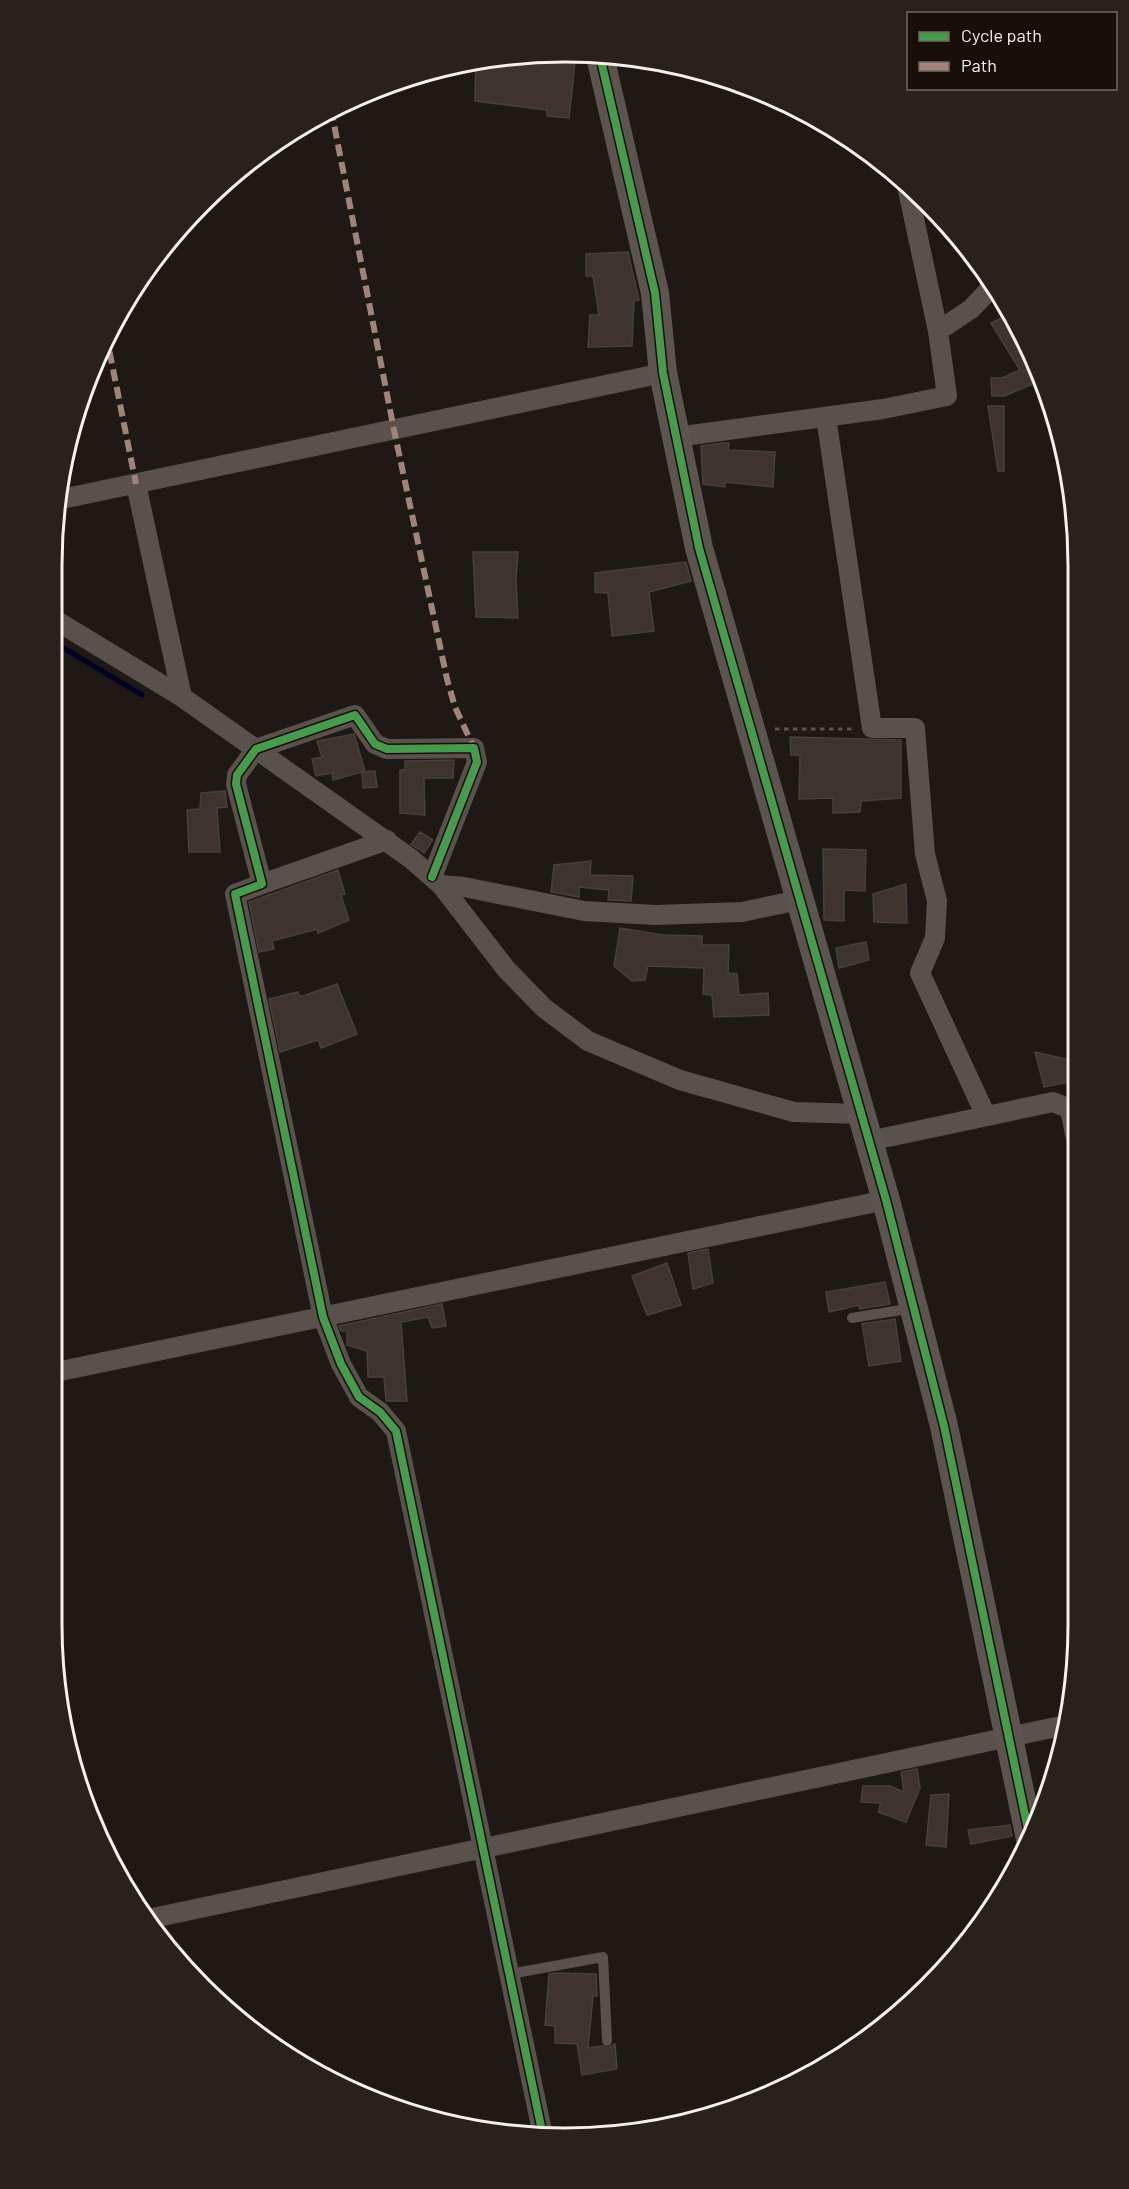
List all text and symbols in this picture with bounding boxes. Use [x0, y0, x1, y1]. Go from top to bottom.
legend [907, 12, 1117, 90]
text: Cycle path [961, 24, 1042, 46]
text: Path [961, 54, 997, 76]

